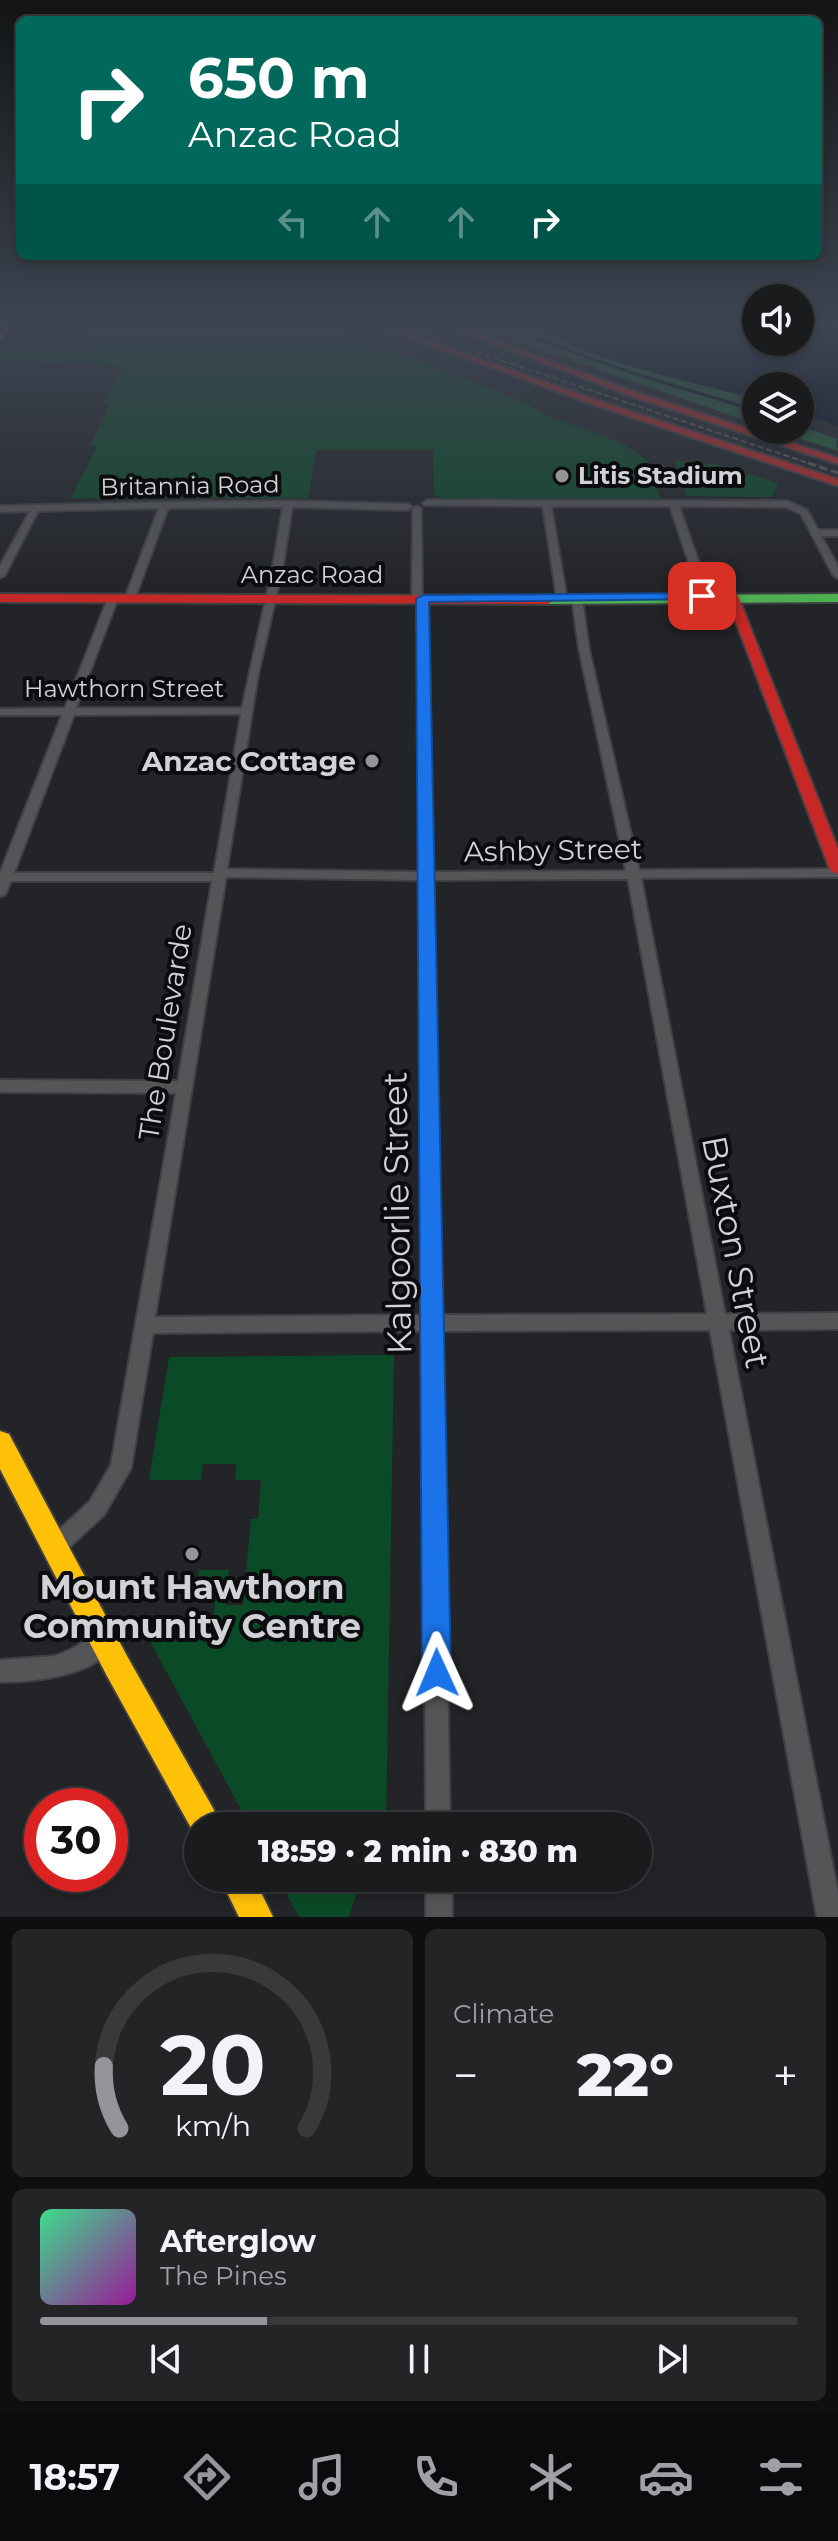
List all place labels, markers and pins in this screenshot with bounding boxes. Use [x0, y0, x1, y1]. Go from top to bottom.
place label: Litis Stadium [578, 461, 743, 490]
marker: Litis Stadium [553, 467, 571, 485]
pin [668, 562, 736, 630]
place label: Anzac Cottage [141, 744, 356, 778]
marker: Anzac Cottage [363, 752, 381, 770]
marker: Mount Hawthorn Community Centre [183, 1545, 201, 1563]
place label: Mount Hawthorn Community Centre [23, 1566, 361, 1647]

